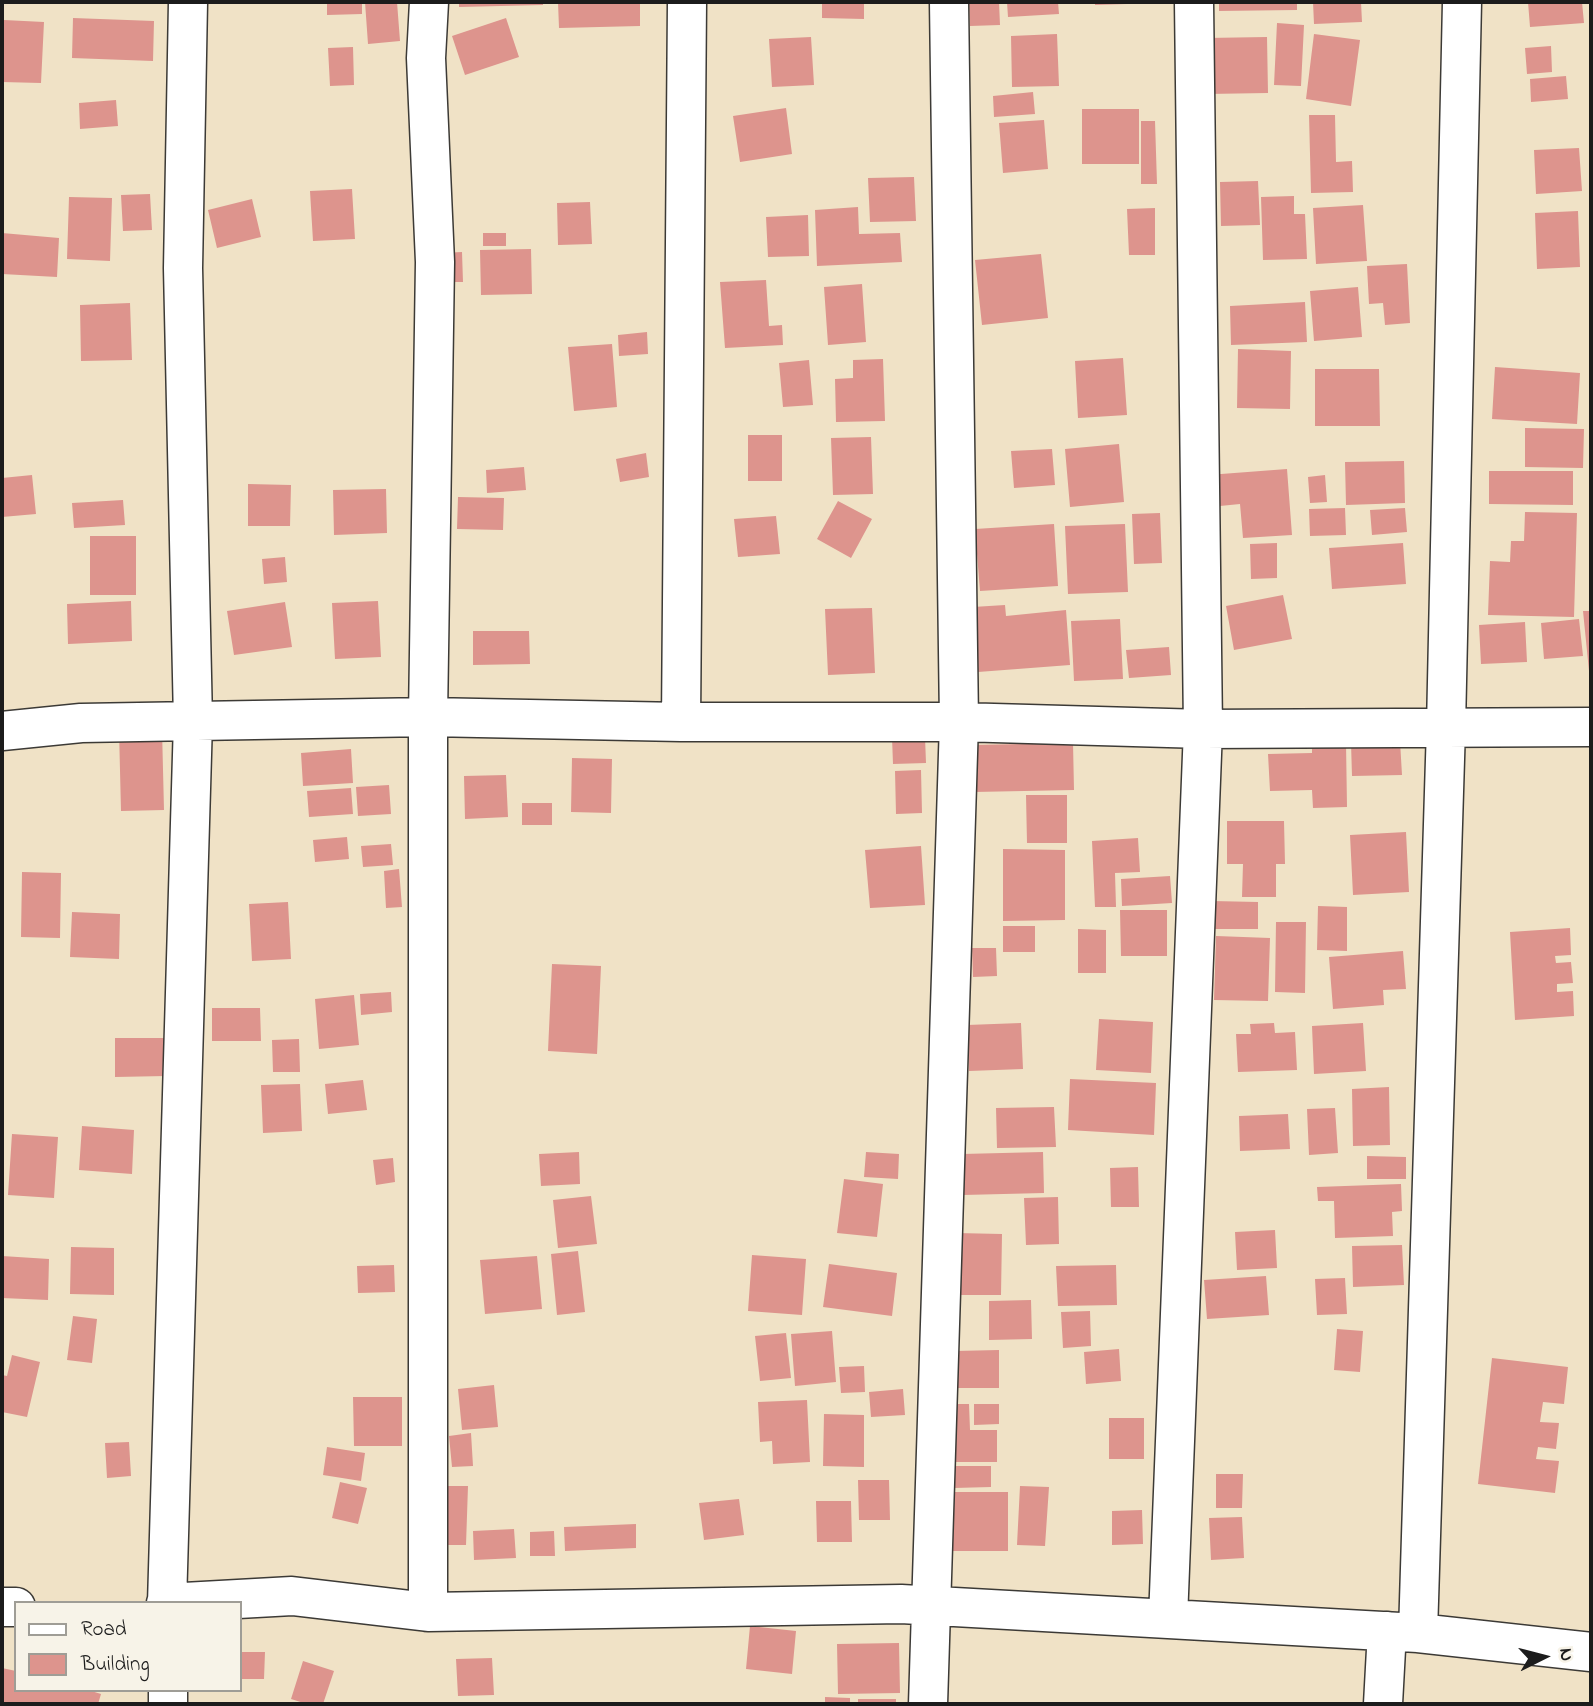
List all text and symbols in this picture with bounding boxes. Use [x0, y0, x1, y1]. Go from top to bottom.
legend [14, 1601, 242, 1692]
text: Road [81, 1615, 127, 1645]
north arrow [1509, 1622, 1579, 1692]
text: N [1551, 1647, 1579, 1663]
text: Building [81, 1650, 150, 1680]

